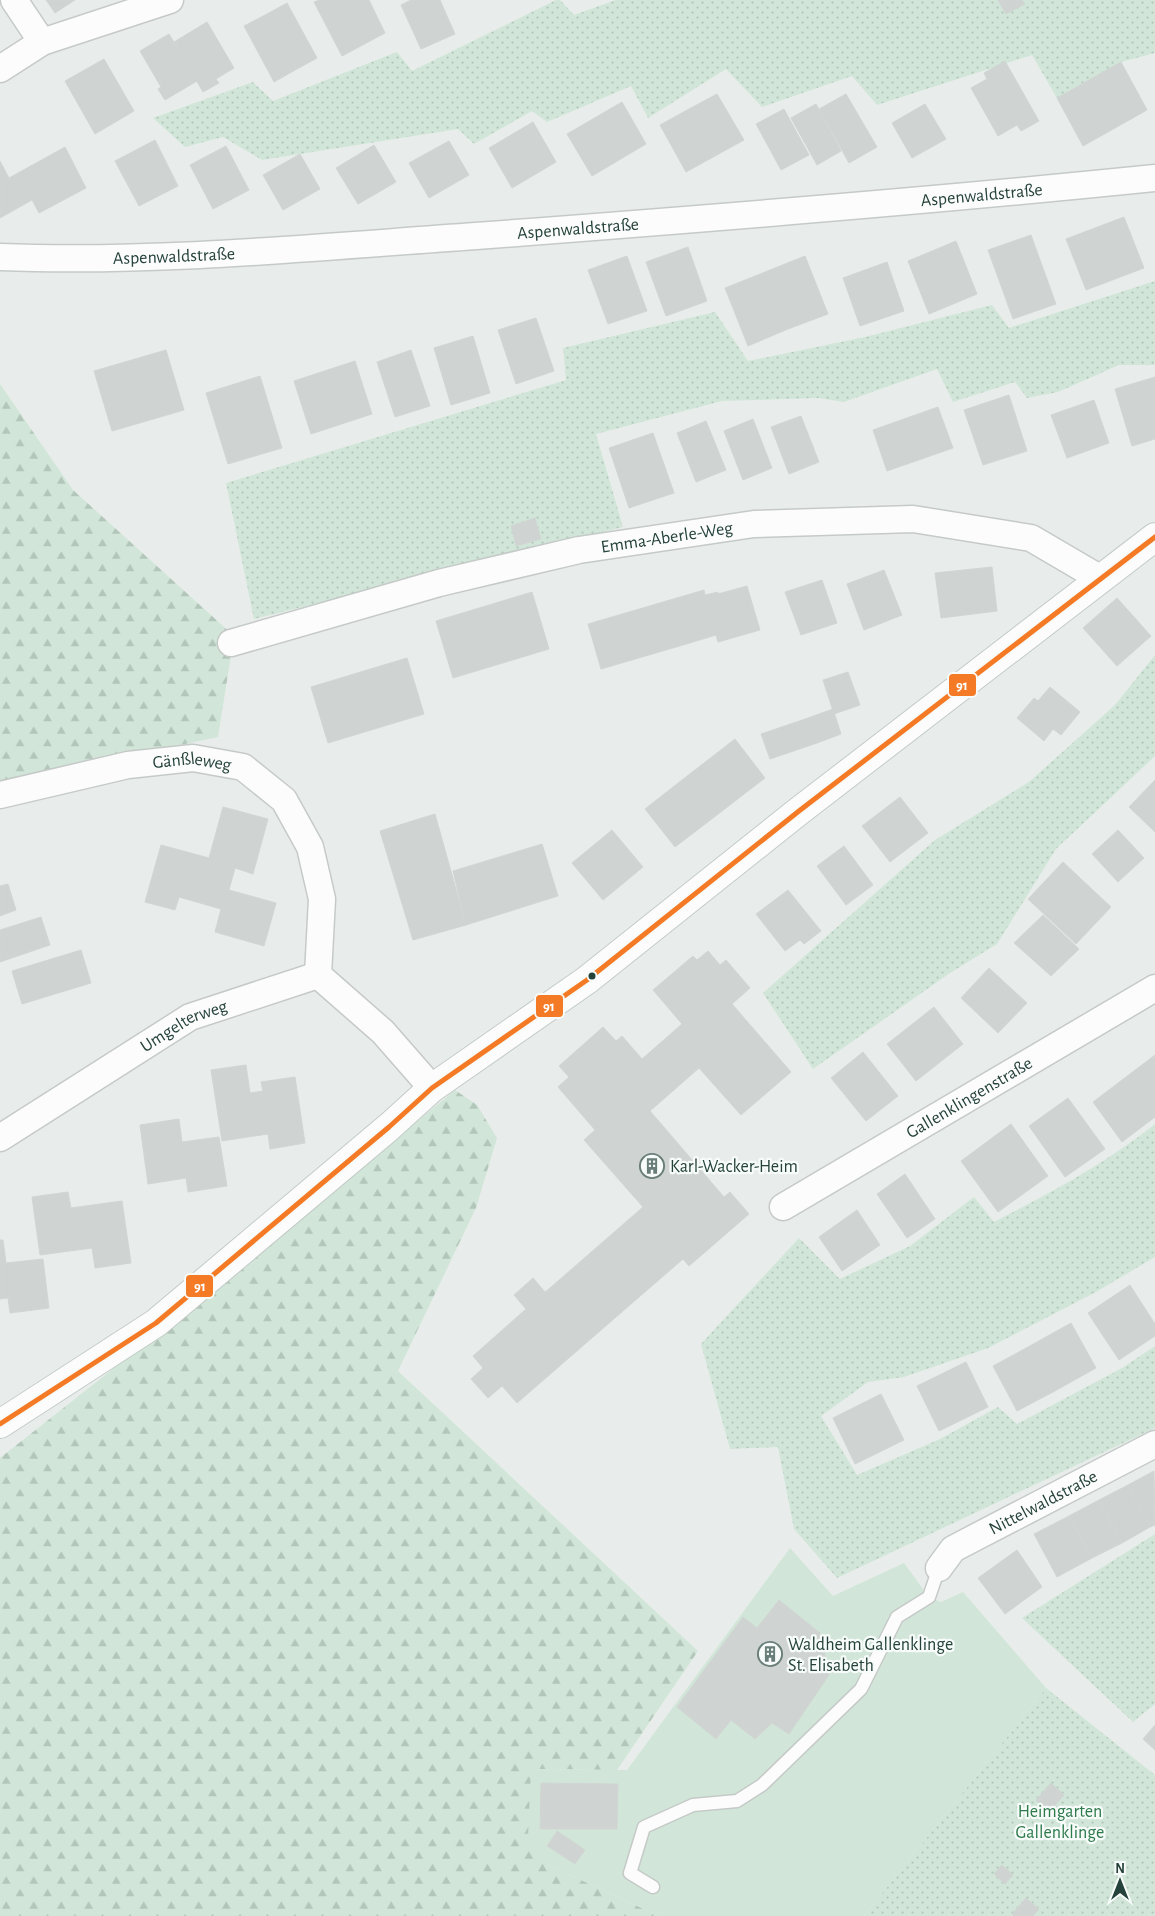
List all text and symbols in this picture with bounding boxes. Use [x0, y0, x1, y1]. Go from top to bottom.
street label: Aspenwaldstraße [920, 181, 1043, 210]
street label: Aspenwaldstraße [517, 216, 640, 243]
street label: Aspenwaldstraße [113, 245, 236, 268]
street label: Emma-Aberle-Weg [600, 519, 734, 557]
line badge: 91 [948, 673, 977, 697]
text: 91 [956, 679, 968, 693]
street label: Gänßleweg [152, 750, 233, 775]
unlabelled marker [587, 971, 597, 981]
line badge: 91 [535, 994, 564, 1018]
street label: Umgelterweg [138, 997, 230, 1056]
text: 91 [543, 1000, 555, 1014]
street label: Gallenklingenstraße [904, 1054, 1036, 1142]
building icon: Karl-Wacker-Heim [639, 1153, 665, 1179]
place label: Karl-Wacker-Heim [670, 1158, 798, 1176]
line badge: 91 [185, 1274, 214, 1298]
text: 91 [194, 1280, 206, 1294]
street label: Nittelwaldstraße [986, 1468, 1101, 1539]
place label: Waldheim Gallenklinge St. Elisabeth [788, 1636, 953, 1675]
building icon: Waldheim Gallenklinge St. Elisabeth [757, 1641, 783, 1667]
park label: Heimgarten Gallenklinge [1016, 1803, 1104, 1842]
north arrow [1095, 1856, 1145, 1906]
text: N [1115, 1862, 1125, 1876]

